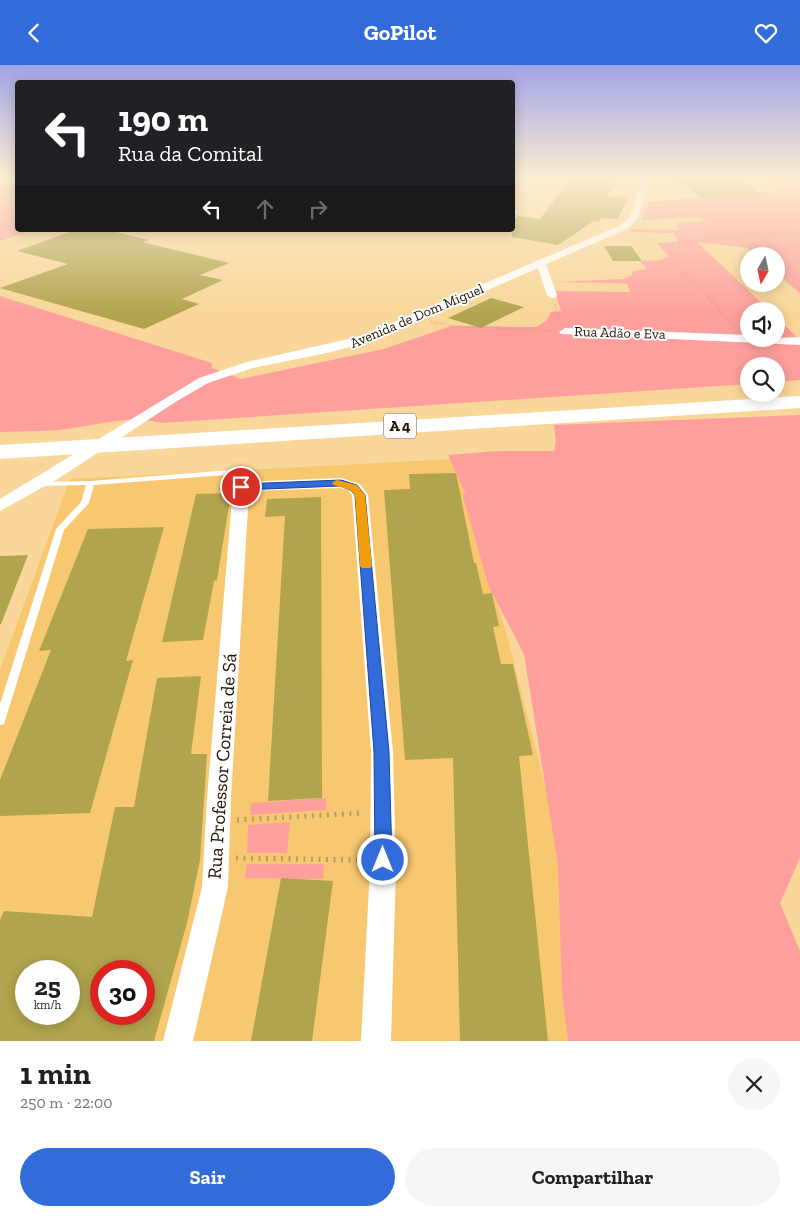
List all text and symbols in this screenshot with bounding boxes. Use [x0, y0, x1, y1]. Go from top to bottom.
icon: back [20, 19, 48, 47]
text: GoPilot [364, 19, 436, 46]
icon: heart [752, 19, 780, 47]
text: 190 m [118, 98, 208, 140]
icon: left [35, 100, 100, 165]
text: Rua da Comital [118, 140, 263, 167]
icon: left [198, 195, 226, 223]
icon: ahead [251, 195, 279, 223]
icon: right [304, 195, 332, 223]
north arrow [740, 247, 785, 293]
map controls [740, 247, 785, 402]
street label: Avenida de Dom Miguel [348, 280, 487, 352]
button: sound [740, 302, 785, 347]
street label: Rua Adão e Eva [574, 323, 666, 343]
button: search [740, 357, 785, 402]
road number: A 4 [384, 413, 416, 439]
pin [220, 466, 262, 508]
icon: arrive [227, 473, 255, 501]
street label: Rua Professor Correia de Sá [203, 652, 241, 880]
position arrow [356, 833, 408, 885]
speed limit sign: 30 [90, 960, 155, 1025]
text: 25 [34, 971, 61, 1001]
text: km/h [34, 998, 61, 1012]
text: 1 min [20, 1056, 91, 1092]
button: close [728, 1058, 780, 1110]
text: 250 m · 22:00 [20, 1093, 112, 1112]
button: Sair [20, 1148, 395, 1206]
button: Compartilhar [405, 1148, 780, 1206]

